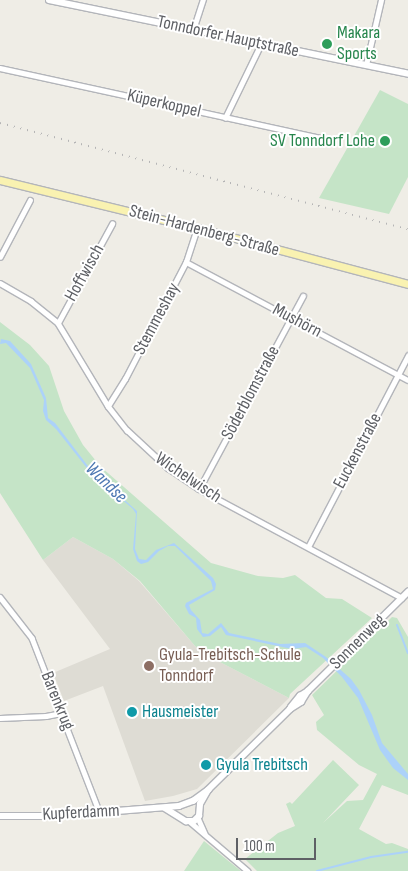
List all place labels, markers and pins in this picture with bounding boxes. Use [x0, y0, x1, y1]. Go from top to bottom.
place label: Makara Sports [337, 23, 380, 66]
marker: Makara Sports [321, 38, 333, 50]
place label: SV Tonndorf Lohe [270, 130, 375, 152]
marker: SV Tonndorf Lohe [379, 135, 391, 147]
place label: Gyula-Trebitsch-Schule Tonndorf [159, 645, 301, 688]
marker: Gyula-Trebitsch-Schule Tonndorf [143, 660, 155, 672]
place label: Hausmeister [142, 701, 218, 723]
marker: Hausmeister [126, 706, 138, 718]
place label: Gyula Trebitsch [216, 754, 308, 776]
marker: Gyula Trebitsch [200, 759, 212, 771]

